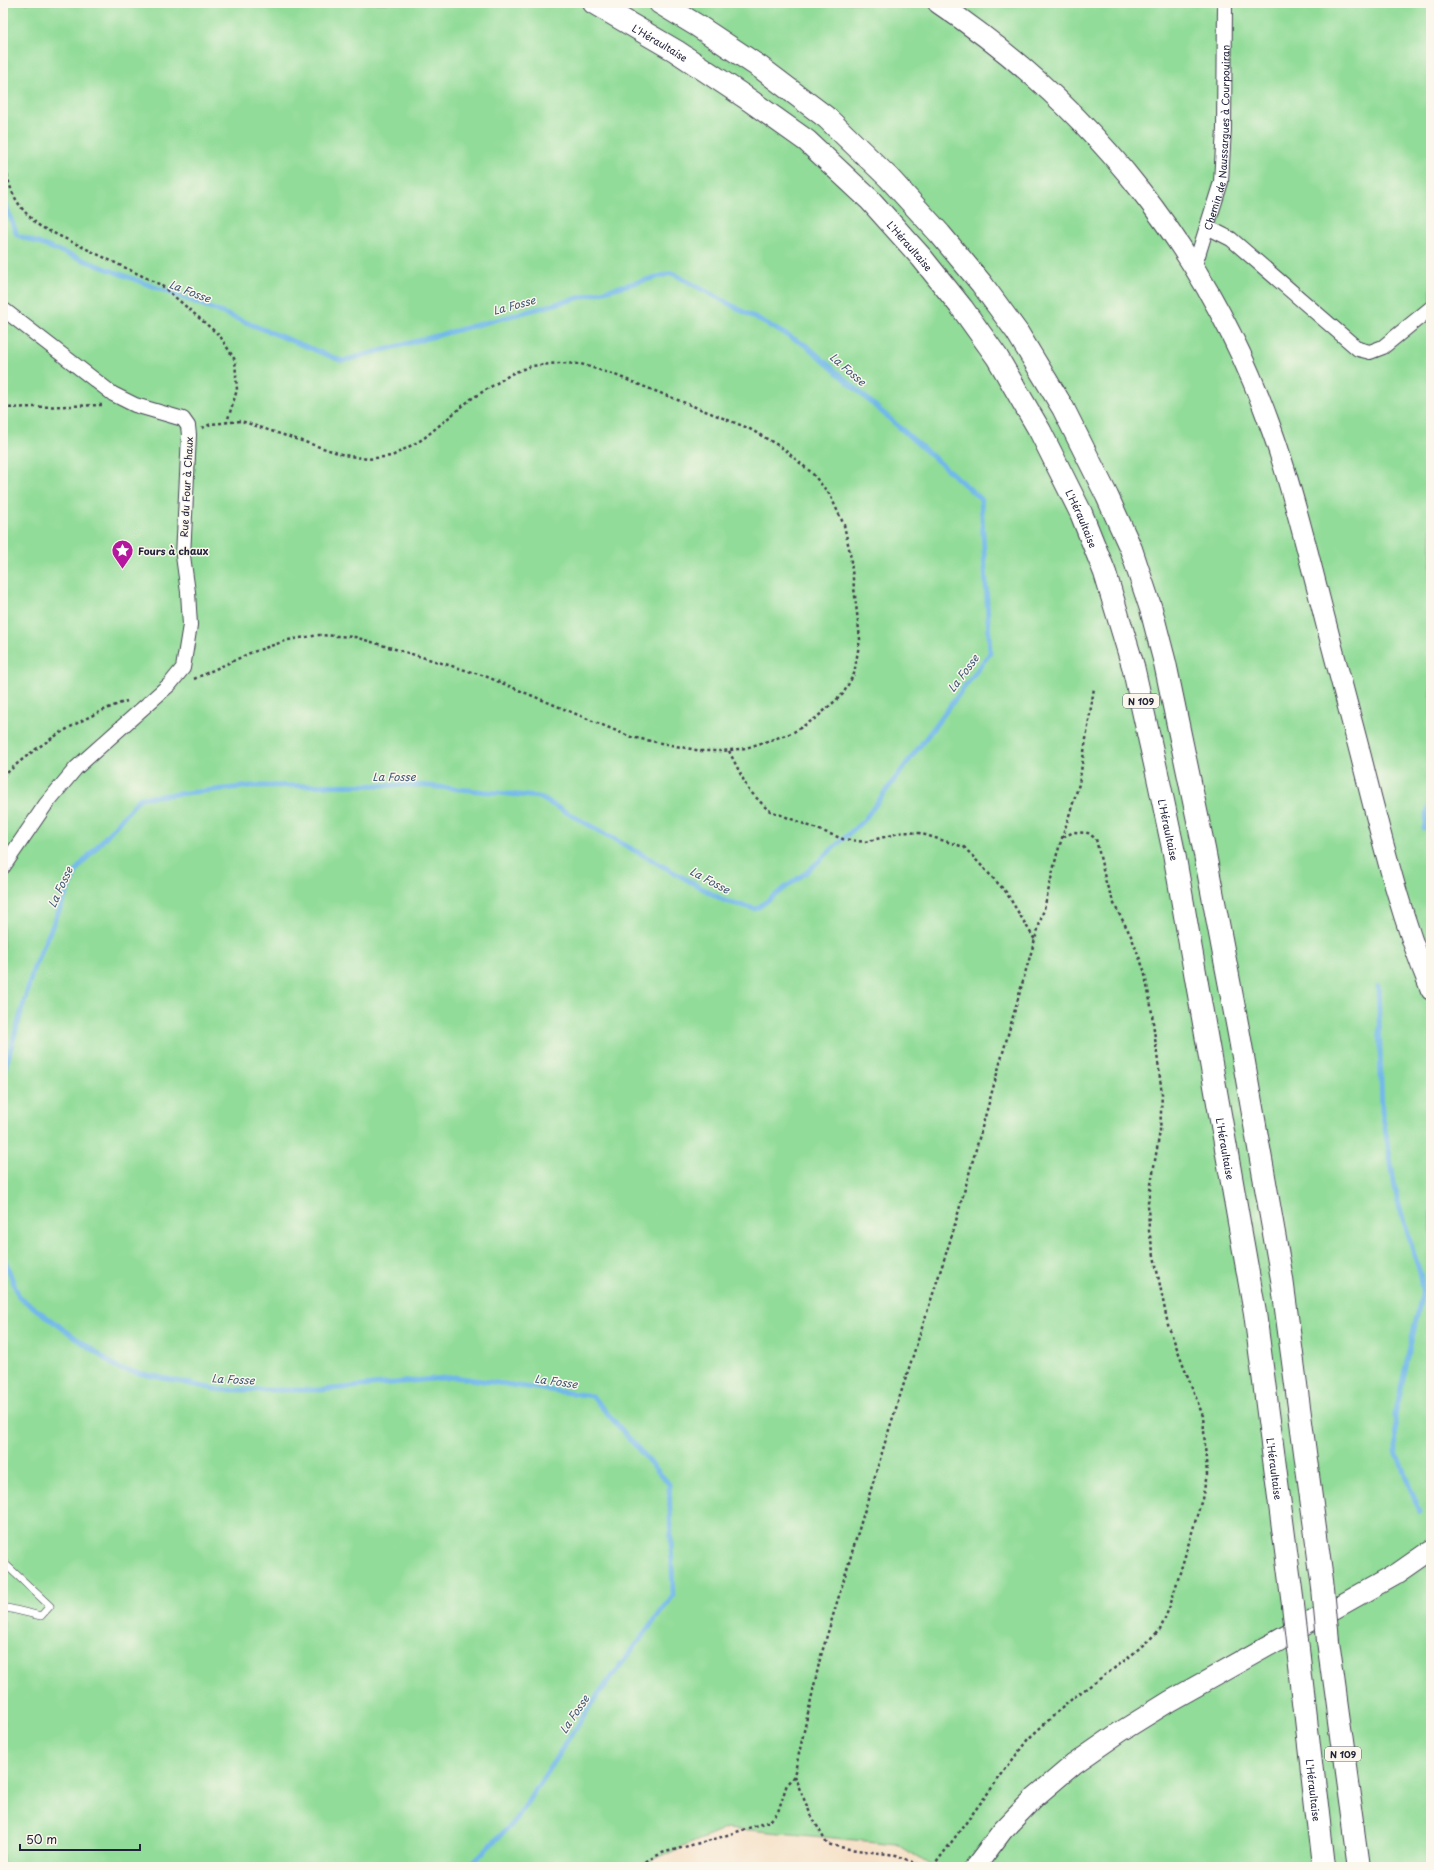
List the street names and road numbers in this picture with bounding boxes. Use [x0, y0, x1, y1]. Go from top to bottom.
street label: L'Héraultaise [630, 20, 691, 65]
street label: Chemin de Naussargues à Courpouiran [1199, 45, 1232, 232]
street label: L'Héraultaise [884, 217, 937, 274]
street label: Rue du Four à Chaux [176, 436, 196, 538]
street label: L'Héraultaise [1063, 486, 1102, 550]
road number: N 109 [1123, 694, 1159, 708]
street label: L'Héraultaise [1155, 797, 1183, 862]
street label: L'Héraultaise [1213, 1116, 1239, 1181]
street label: L'Héraultaise [1264, 1437, 1287, 1501]
road number: N 109 [1325, 1747, 1361, 1761]
street label: L'Héraultaise [1303, 1758, 1325, 1822]

